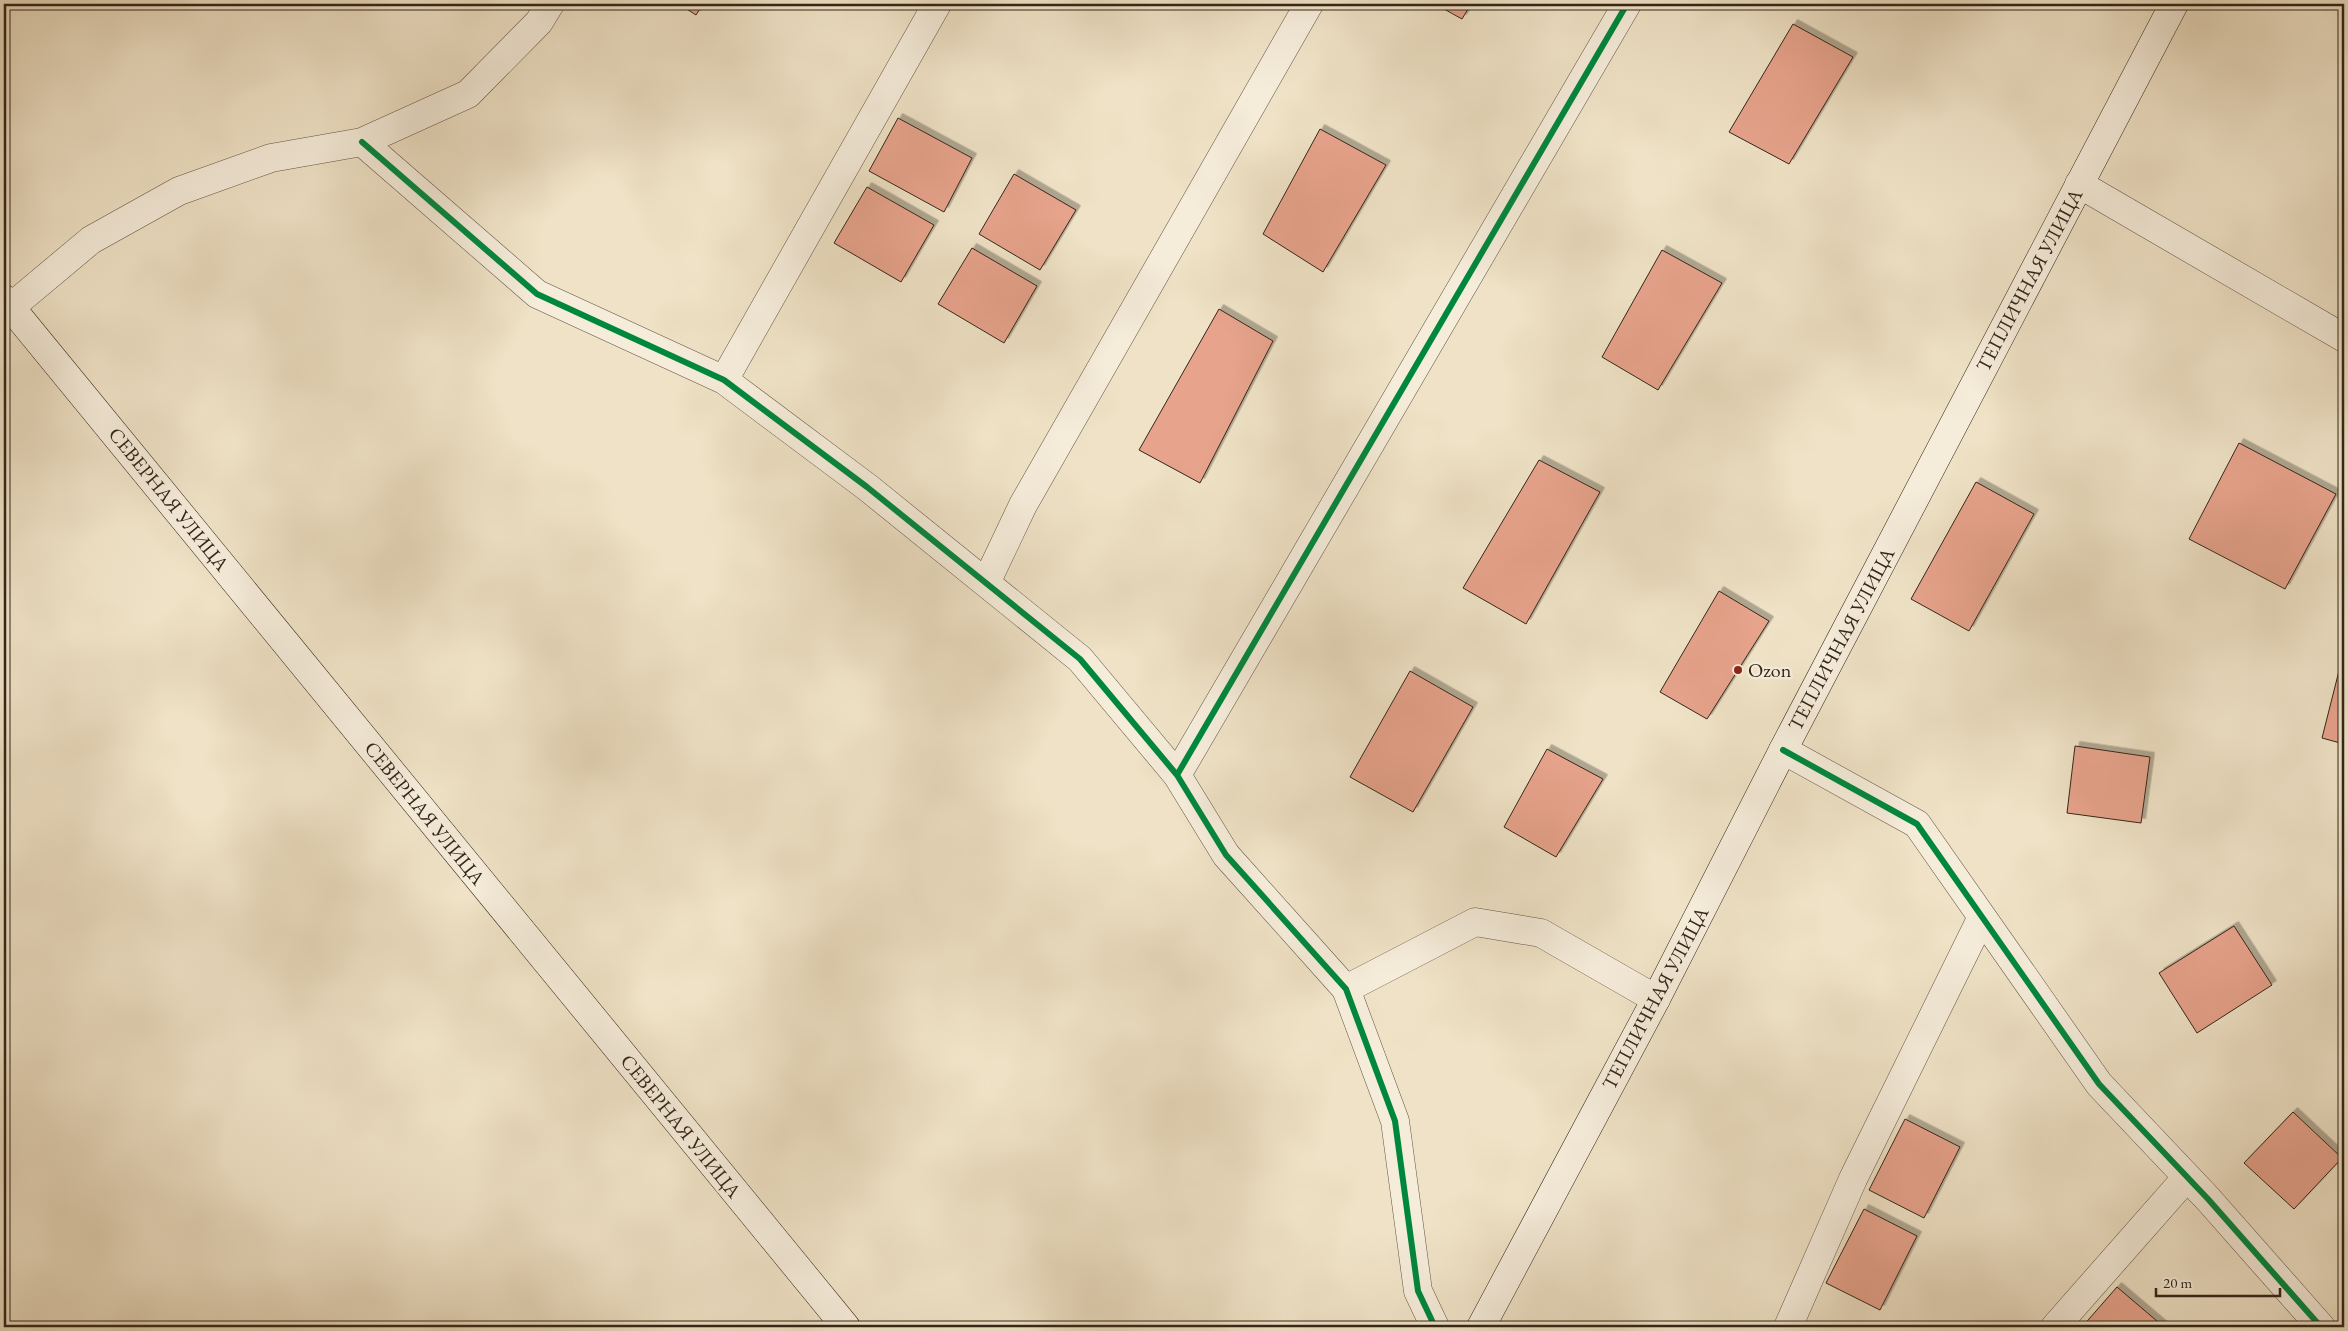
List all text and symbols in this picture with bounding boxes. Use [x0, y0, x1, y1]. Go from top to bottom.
street label: ТЕПЛИЧНАЯ УЛИЦА [1970, 184, 2088, 376]
street label: СЕВЕРНАЯ УЛИЦА [103, 422, 235, 576]
street label: ТЕПЛИЧНАЯ УЛИЦА [1782, 543, 1900, 735]
place label: Ozon [1748, 657, 1792, 683]
marker: Ozon [1732, 664, 1744, 676]
street label: СЕВЕРНАЯ УЛИЦА [359, 736, 491, 890]
street label: ТЕПЛИЧНАЯ УЛИЦА [1596, 902, 1714, 1094]
street label: СЕВЕРНАЯ УЛИЦА [615, 1049, 747, 1203]
scale bar [2156, 1266, 2279, 1298]
text: 20 m [2163, 1273, 2192, 1292]

